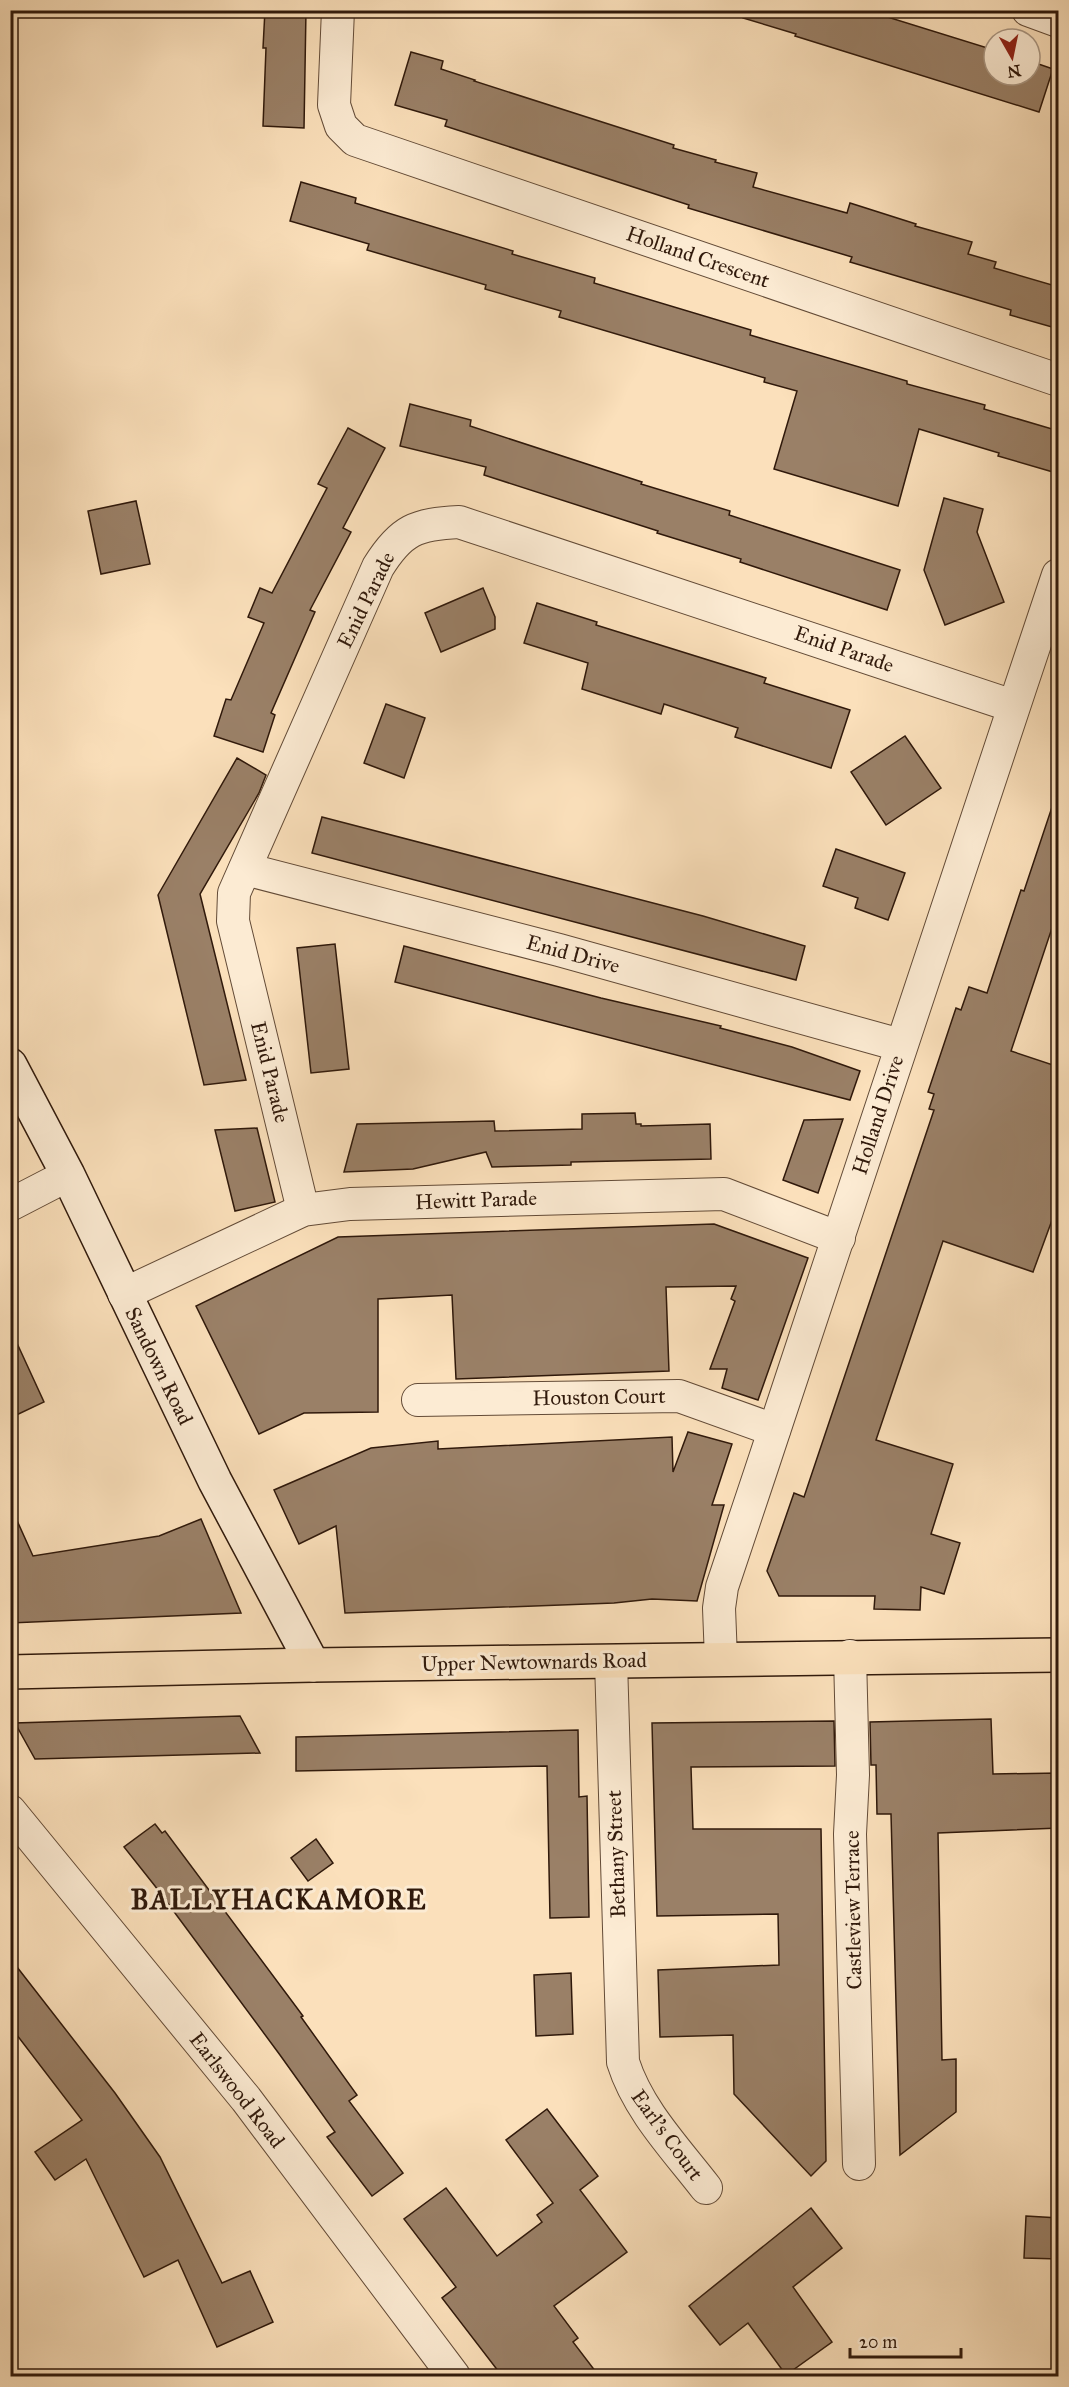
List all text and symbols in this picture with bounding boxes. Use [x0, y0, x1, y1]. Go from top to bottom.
north arrow [982, 27, 1042, 87]
text: N [1006, 61, 1022, 82]
street label: Holland Crescent [623, 220, 774, 294]
street label: Enid Parade [332, 547, 401, 652]
street label: Enid Parade [791, 620, 897, 678]
street label: Enid Drive [523, 929, 623, 979]
street label: Enid Parade [245, 1019, 295, 1126]
street label: Holland Drive [847, 1052, 910, 1178]
street label: Hewitt Parade [415, 1185, 538, 1215]
street label: Sandown Road [119, 1303, 199, 1430]
street label: Houston Court [532, 1383, 666, 1411]
street label: Upper Newtownards Road [421, 1647, 648, 1677]
street label: Bethany Street [601, 1789, 631, 1918]
street label: Castleview Terrace [839, 1830, 867, 1990]
district label: BALLYHACKAMORE [131, 1883, 427, 1916]
street label: Earlswood Road [184, 2027, 291, 2153]
street label: Earl's Court [625, 2084, 709, 2186]
scale bar [850, 2321, 961, 2359]
text: 20 m [859, 2331, 897, 2353]

